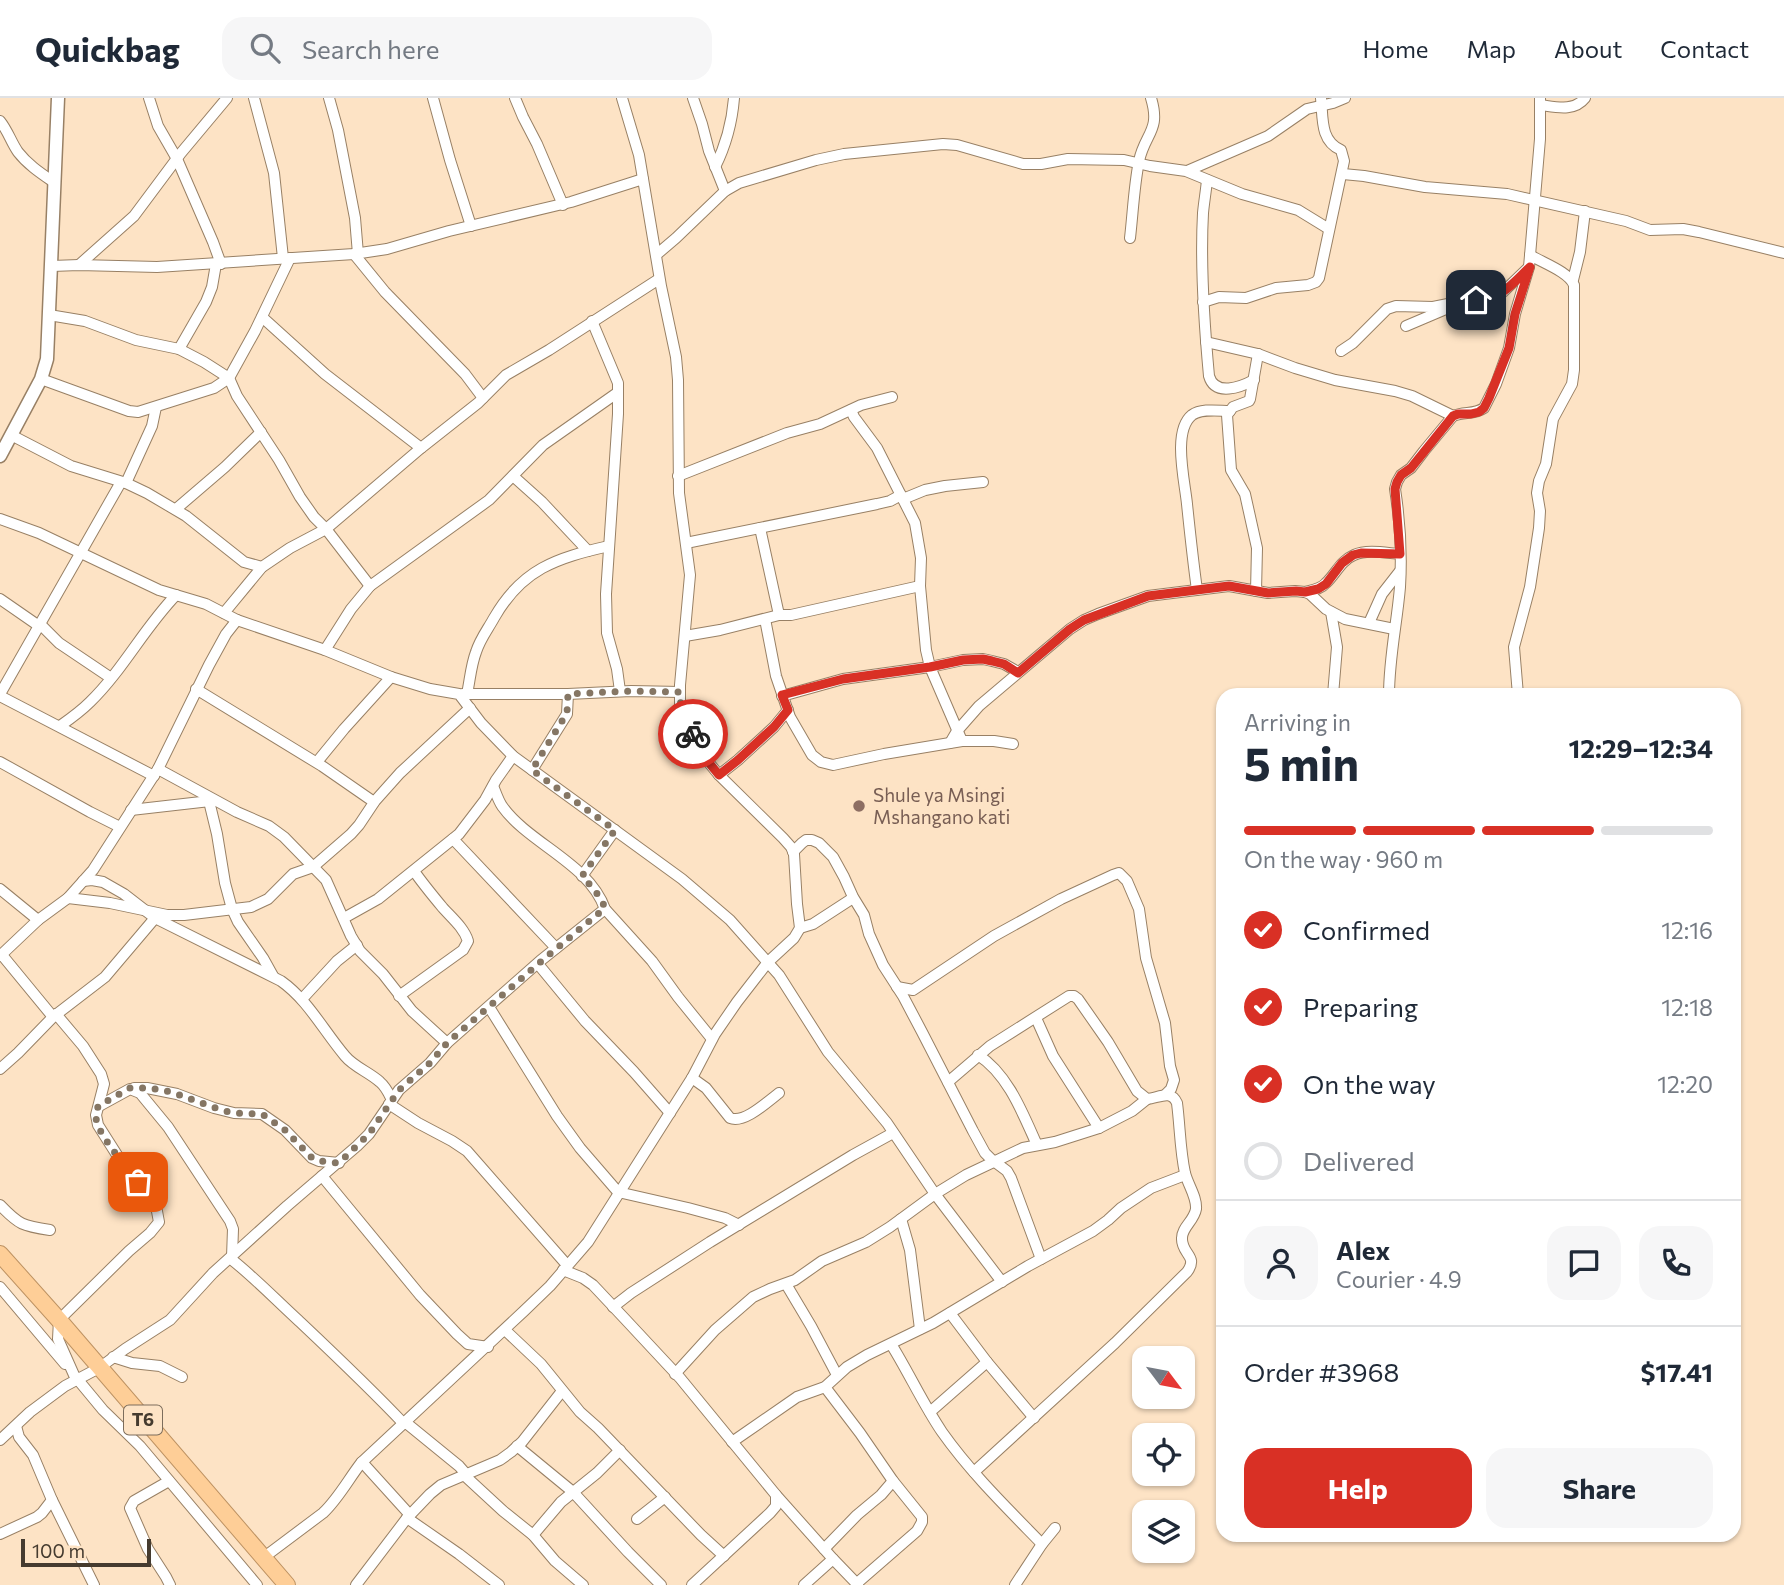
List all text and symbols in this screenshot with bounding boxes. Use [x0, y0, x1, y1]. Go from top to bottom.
search box [222, 17, 712, 80]
text: Quickbag [35, 28, 180, 69]
icon: search [246, 29, 284, 67]
text: Search here [302, 33, 439, 64]
text: Home [1363, 34, 1429, 63]
text: Map [1467, 34, 1516, 63]
text: About [1554, 34, 1622, 63]
text: Contact [1660, 34, 1749, 63]
pin [1446, 270, 1506, 330]
icon: home [1457, 281, 1495, 319]
courier [658, 699, 728, 769]
text: Arriving in [1244, 708, 1351, 736]
icon: bike [674, 715, 712, 753]
text: 12:29–12:34 [1568, 732, 1713, 763]
text: 5 min [1244, 734, 1359, 790]
place label: Shule ya Msingi Mshangano kati [873, 783, 1010, 828]
marker: Shule ya Msingi Mshangano kati [851, 798, 867, 814]
text: On the way · 960 m [1244, 845, 1443, 873]
icon: check [1244, 911, 1282, 949]
text: Confirmed [1303, 914, 1430, 945]
text: 12:16 [1661, 916, 1713, 944]
icon: check [1244, 988, 1282, 1026]
text: Preparing [1303, 991, 1418, 1022]
text: 12:18 [1661, 993, 1713, 1021]
icon: check [1244, 1065, 1282, 1103]
text: On the way [1303, 1068, 1436, 1099]
text: 12:20 [1657, 1070, 1713, 1098]
text: Delivered [1303, 1145, 1414, 1176]
pin [108, 1152, 168, 1212]
icon: bag [119, 1163, 157, 1201]
button: person [1244, 1226, 1318, 1300]
button: chat [1547, 1226, 1621, 1300]
button: phone [1639, 1226, 1713, 1300]
text: Alex [1336, 1234, 1390, 1265]
text: Courier · 4.9 [1336, 1265, 1462, 1293]
north arrow [1132, 1346, 1195, 1409]
map controls [1132, 1346, 1195, 1563]
text: Order #3968 [1244, 1356, 1399, 1387]
text: $17.41 [1640, 1356, 1713, 1387]
road number: T6 [124, 1406, 162, 1434]
button: locate [1132, 1423, 1195, 1486]
button: Help [1244, 1448, 1472, 1528]
button: Share [1486, 1448, 1713, 1528]
button: layers [1132, 1500, 1195, 1563]
scale bar [21, 1536, 150, 1568]
text: 100 m [32, 1539, 85, 1562]

